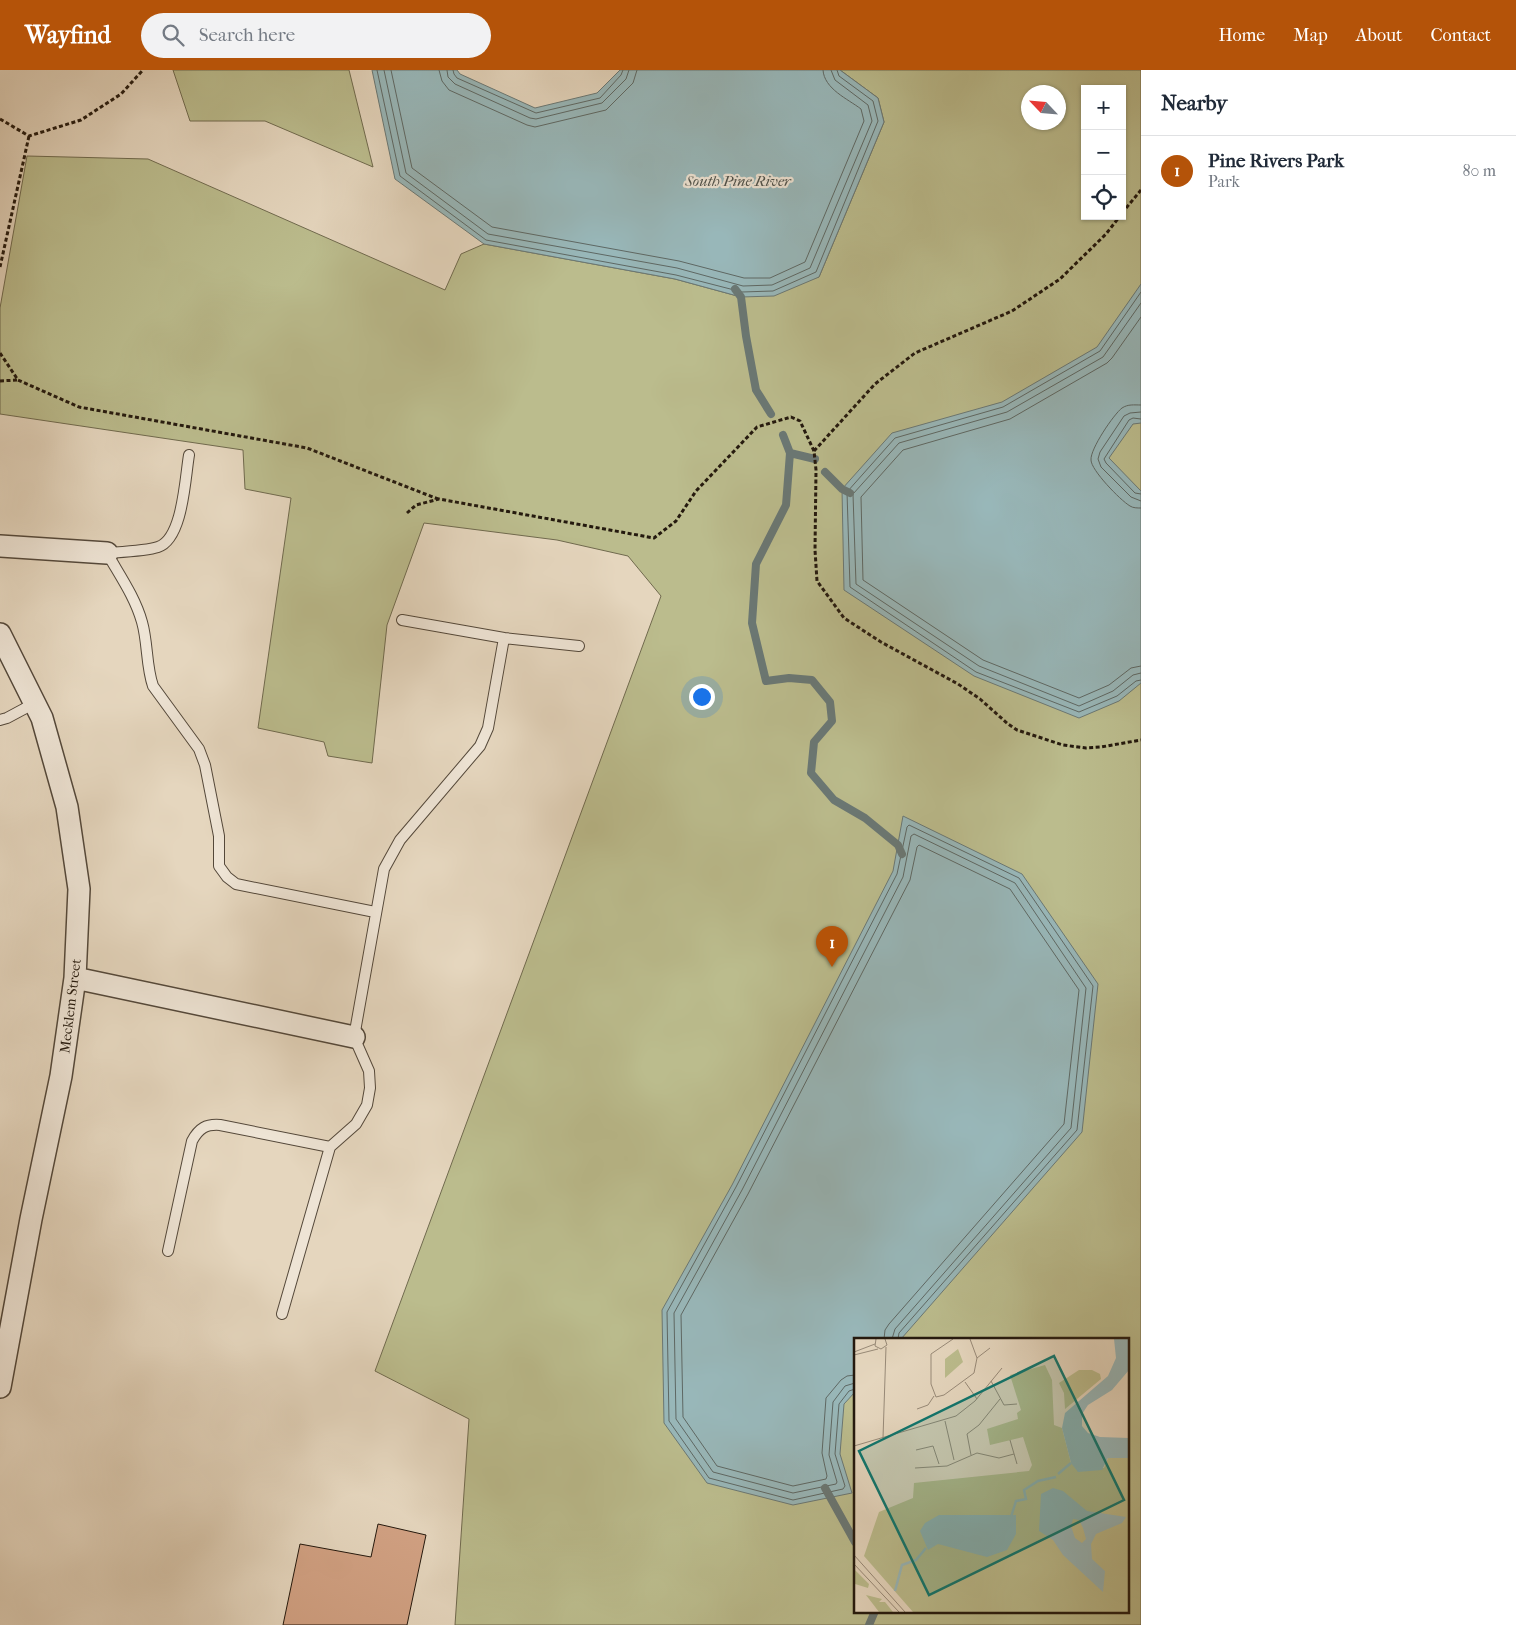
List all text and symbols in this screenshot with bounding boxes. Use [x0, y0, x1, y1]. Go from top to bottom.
search box [141, 13, 491, 58]
text: Wayfind [25, 21, 111, 49]
icon: search [159, 21, 187, 49]
text: Search here [199, 24, 295, 46]
text: Home [1218, 25, 1265, 46]
text: Map [1293, 25, 1328, 46]
text: About [1356, 25, 1402, 46]
text: Contact [1430, 25, 1491, 46]
north arrow [1021, 85, 1066, 130]
map controls [1081, 85, 1126, 220]
button: + [1081, 85, 1126, 130]
text: Nearby [1161, 91, 1227, 115]
button: − [1081, 130, 1126, 175]
text: Pine Rivers Park [1208, 150, 1344, 172]
text: 1 [1174, 161, 1180, 180]
text: 80 m [1462, 161, 1496, 180]
water label: South Pine River [684, 172, 792, 190]
text: Park [1208, 172, 1240, 191]
button: locate [1081, 175, 1126, 220]
your location [689, 684, 715, 710]
pin: 1 [816, 926, 848, 967]
street label: Mecklem Street [56, 958, 85, 1054]
inset map [854, 1338, 1128, 1612]

